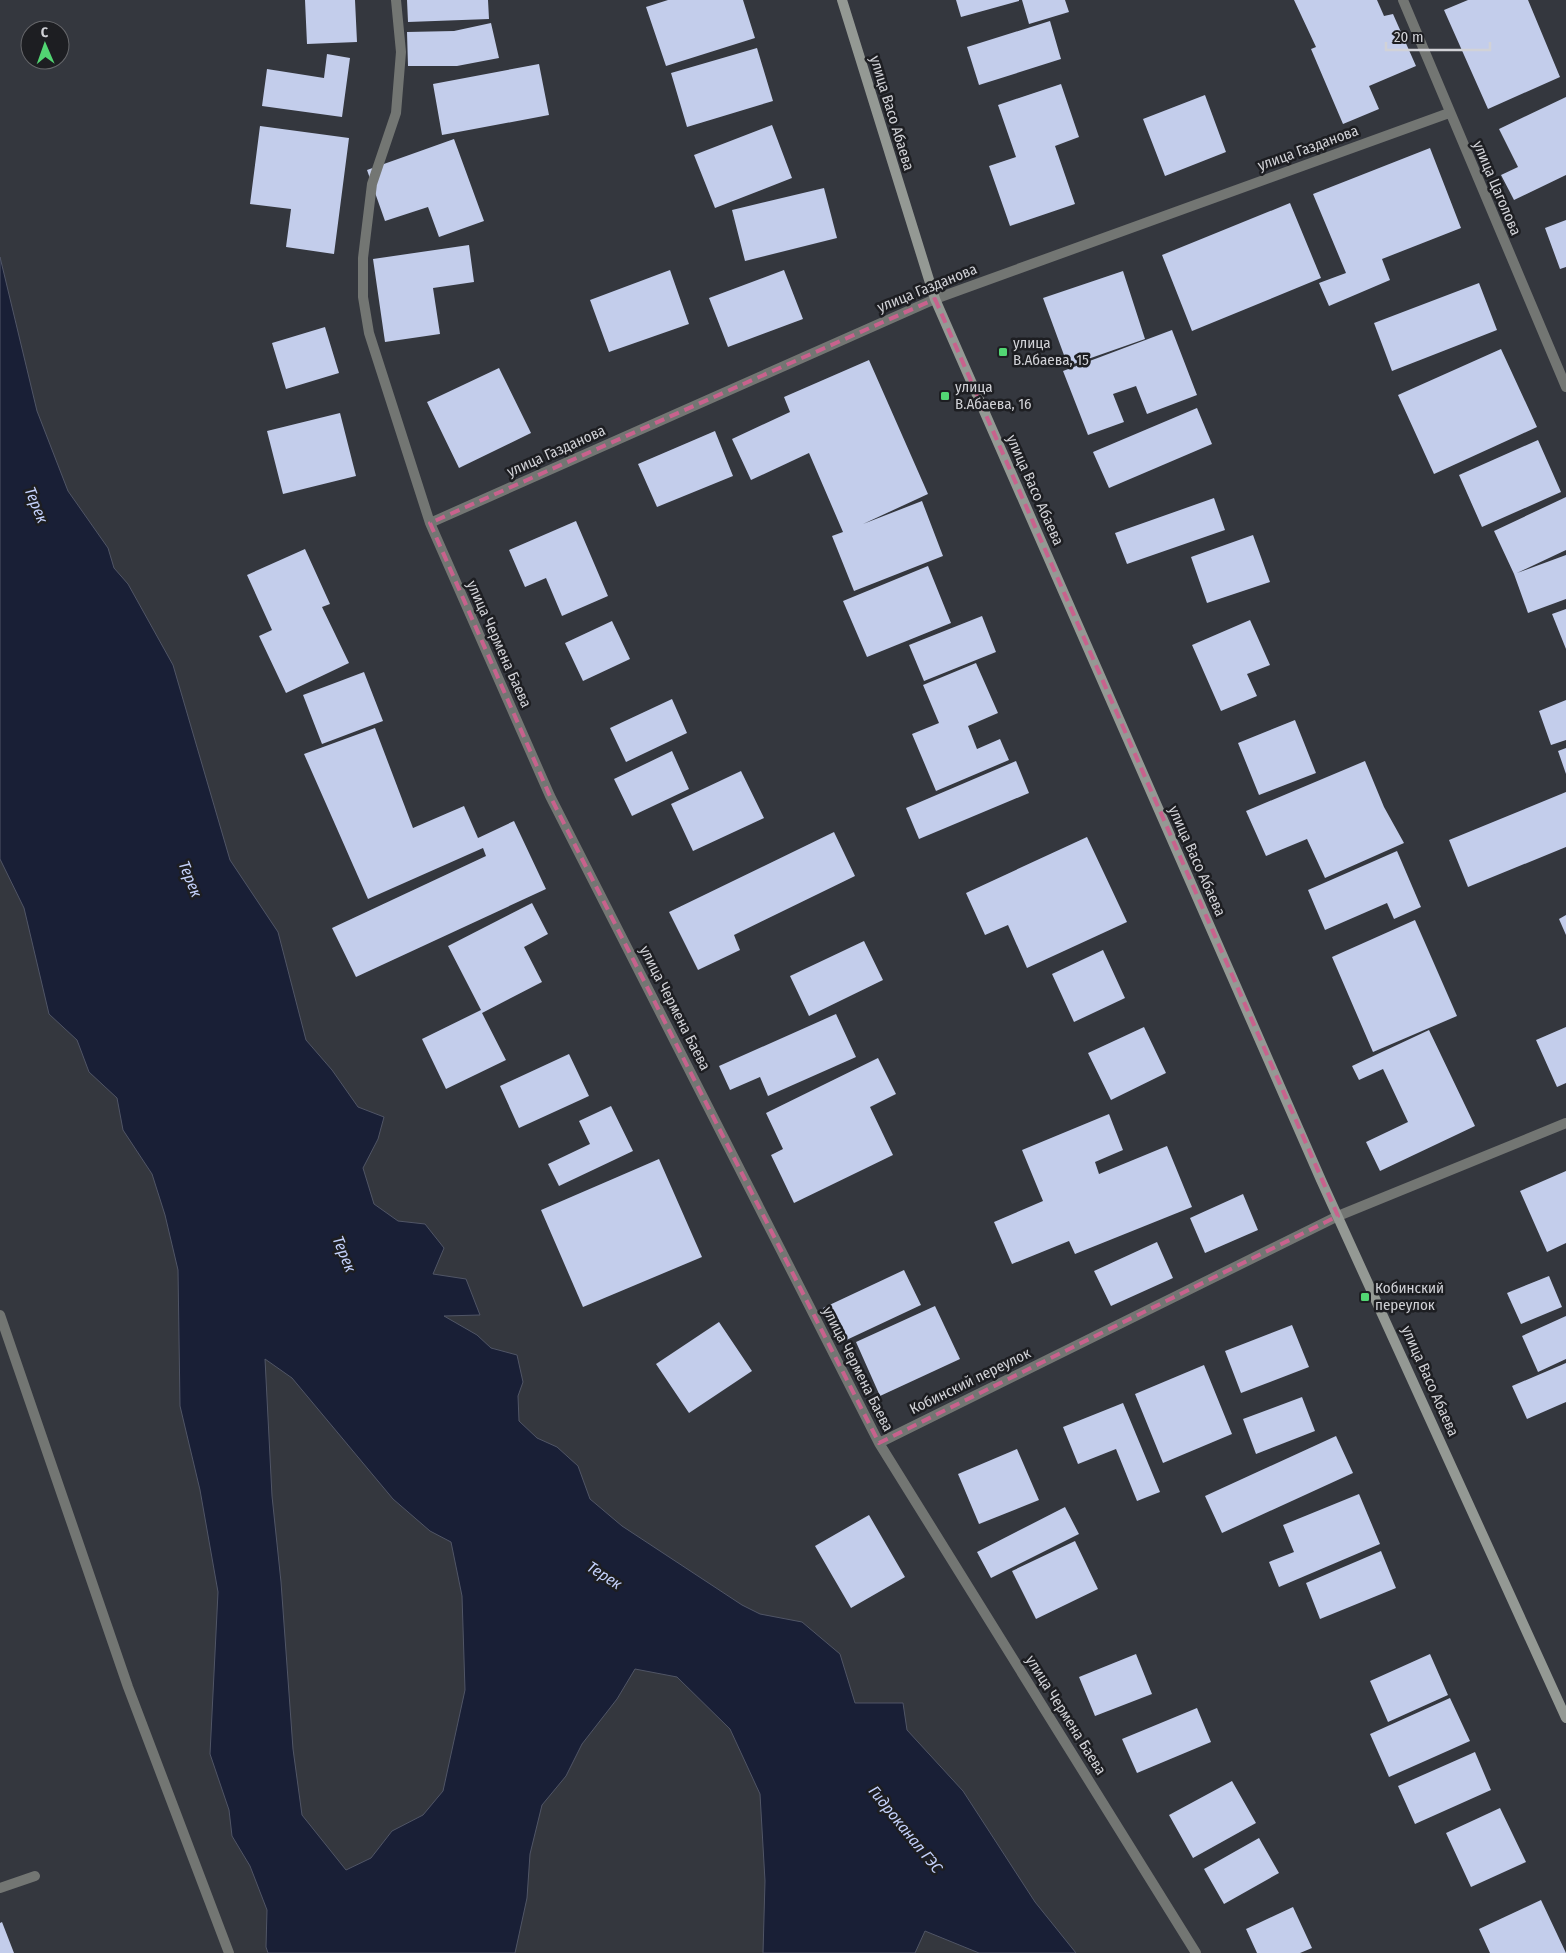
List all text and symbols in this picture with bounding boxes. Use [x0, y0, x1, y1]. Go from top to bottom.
north arrow [20, 20, 70, 70]
scale bar [1386, 20, 1490, 52]
text: С [41, 24, 49, 41]
text: 20 m [1394, 28, 1424, 46]
street label: улица Васо Абаева [866, 53, 918, 173]
street label: улица Газданова [1255, 121, 1361, 175]
street label: улица Цаголова [1469, 138, 1525, 238]
street label: улица Газданова [875, 260, 979, 316]
place label: улица В.Абаева, 15 [1013, 334, 1089, 369]
marker: улица В.Абаева, 15 [997, 346, 1009, 358]
place label: улица В.Абаева, 16 [955, 378, 1031, 413]
marker: улица В.Абаева, 16 [939, 390, 951, 402]
street label: улица Газданова [504, 421, 608, 481]
street label: улица Васо Абаева [1003, 432, 1067, 548]
water label: Терек [21, 484, 53, 527]
street label: улица Чермена Баева [463, 578, 535, 710]
street label: улица Васо Абаева [1165, 803, 1229, 919]
water label: Терек [175, 858, 207, 901]
street label: улица Чермена Баева [636, 943, 714, 1073]
water label: Терек [329, 1233, 361, 1276]
place label: Кобинский переулок [1375, 1279, 1444, 1314]
marker: Кобинский переулок [1359, 1291, 1371, 1303]
street label: улица Чермена Баева [819, 1304, 897, 1434]
street label: улица Васо Абаева [1398, 1323, 1462, 1439]
street label: Кобинский переулок [907, 1344, 1033, 1418]
water label: Терек [584, 1557, 626, 1594]
street label: улица Чермена Баева [1022, 1652, 1110, 1778]
water label: Гидроканал ГЭС [865, 1782, 947, 1877]

